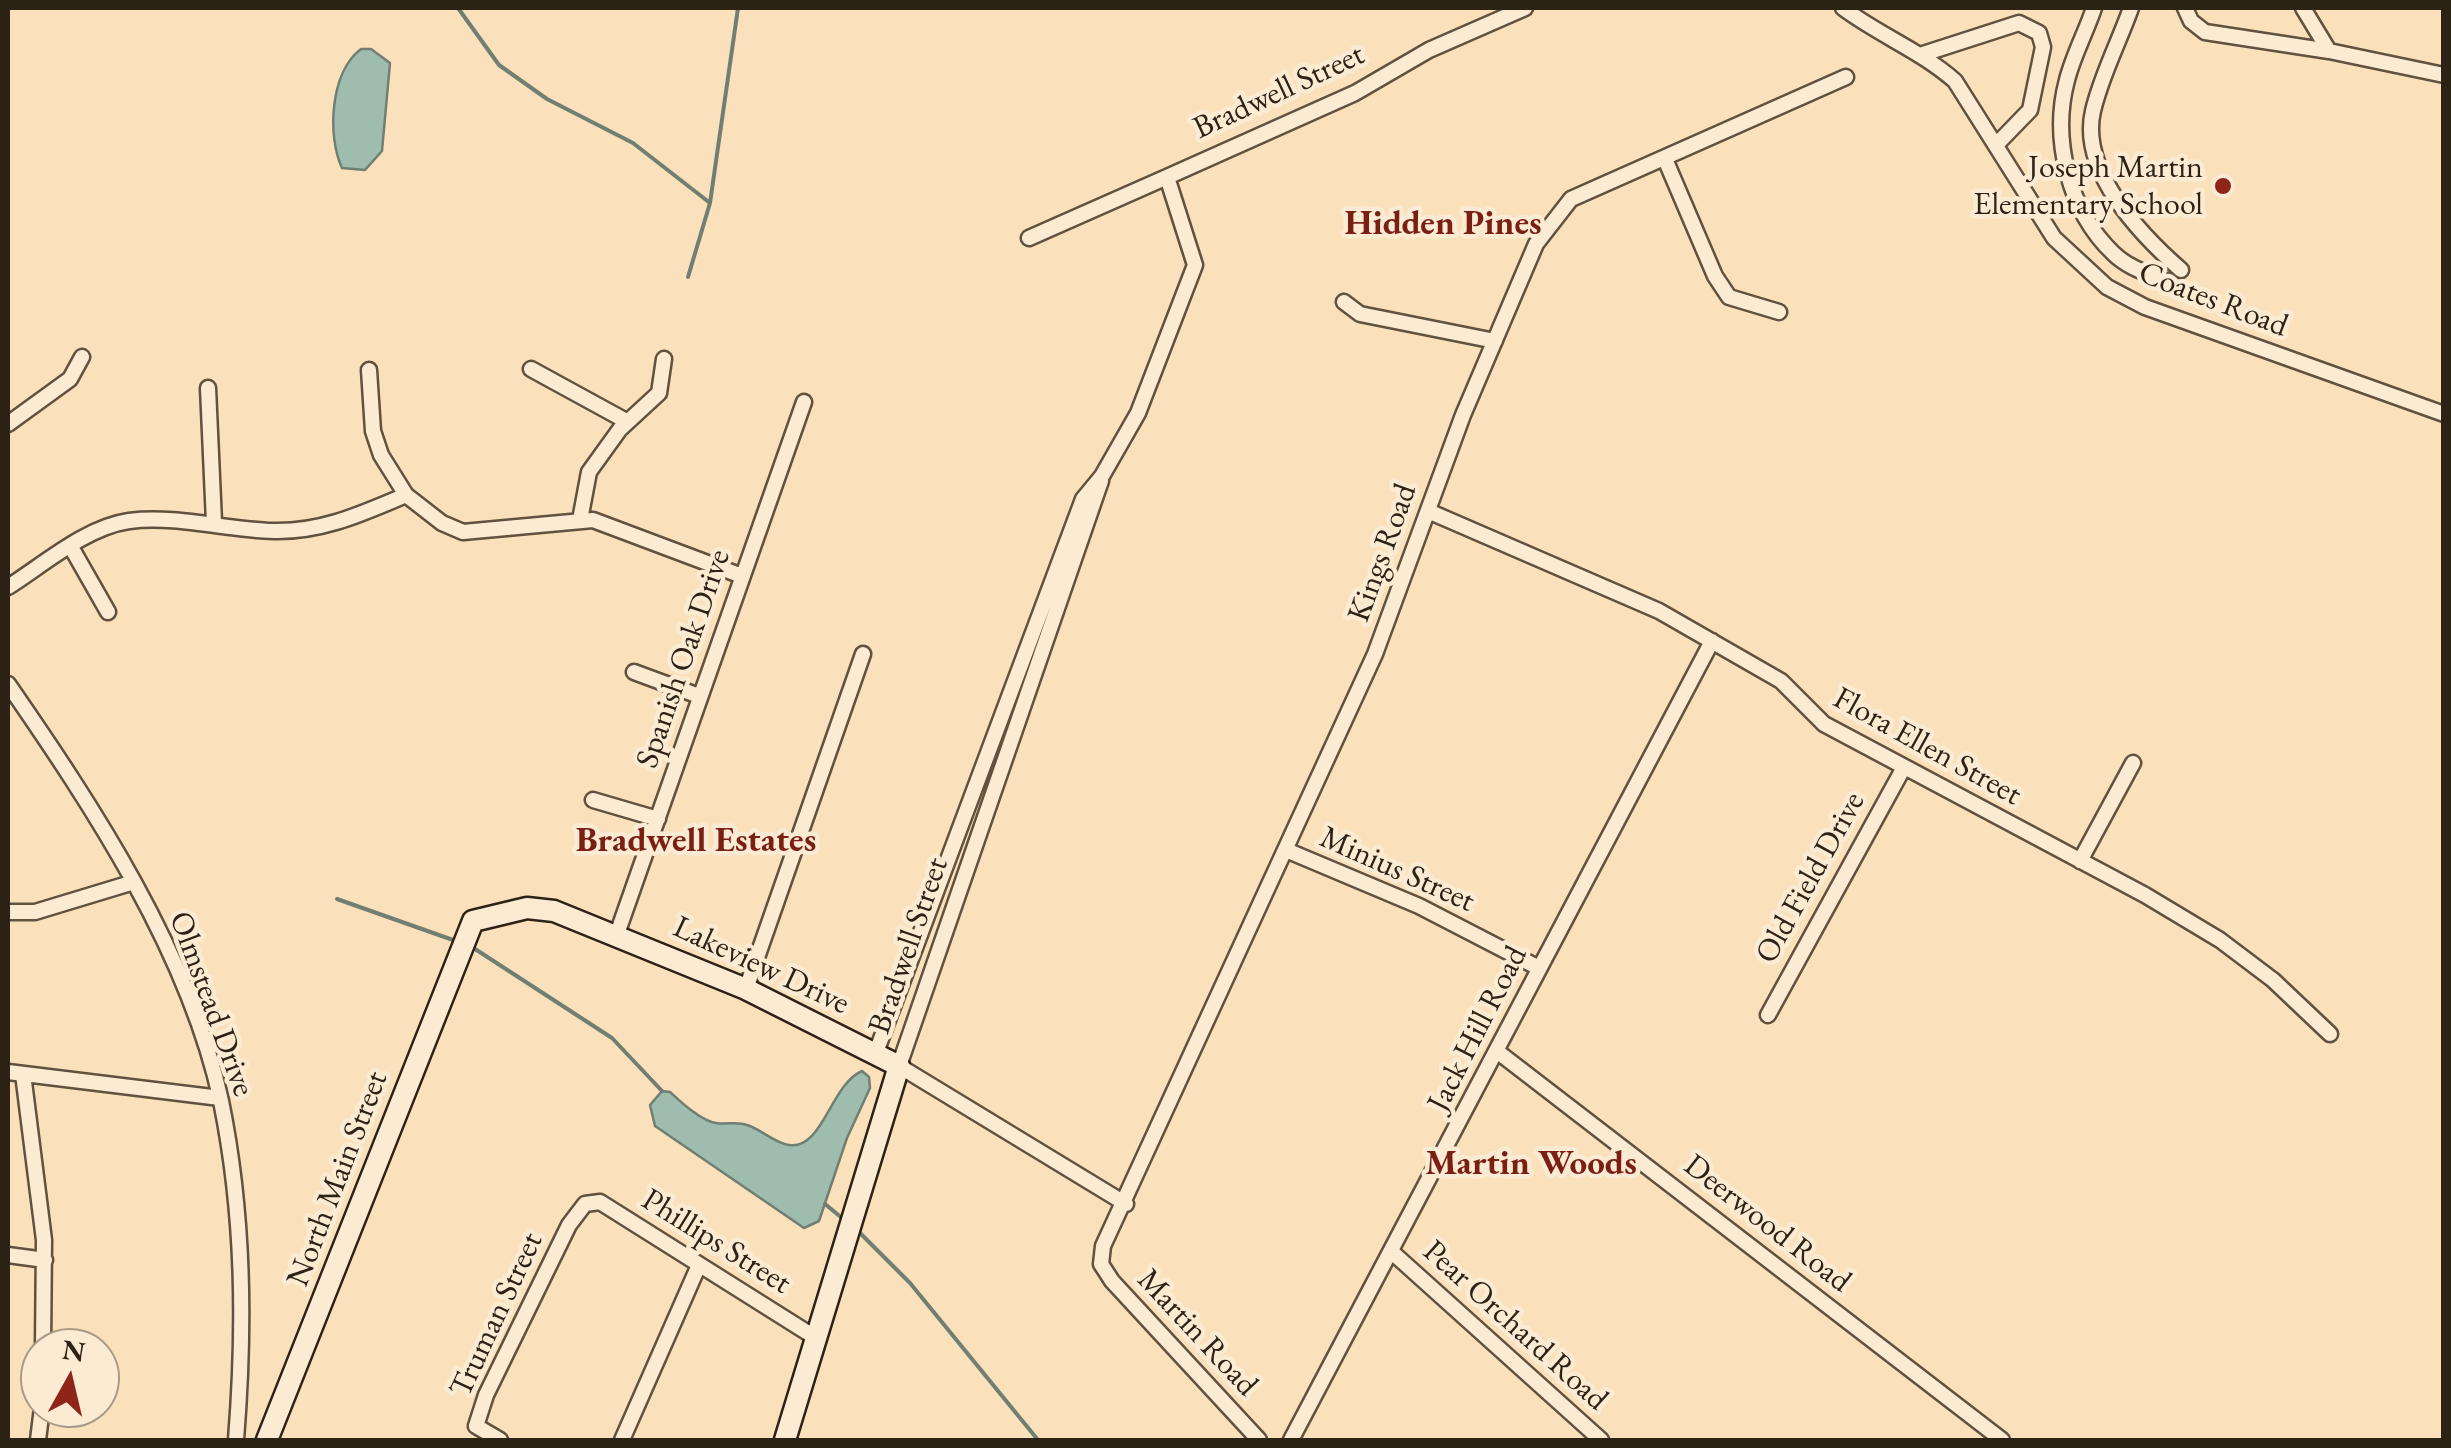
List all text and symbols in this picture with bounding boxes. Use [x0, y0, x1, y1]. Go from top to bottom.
street label: Bradwell Street [1187, 36, 1371, 148]
place label: Joseph Martin Elementary School [1973, 149, 2203, 224]
marker: Joseph Martin Elementary School [2212, 175, 2234, 197]
district label: Hidden Pines [1344, 203, 1542, 245]
street label: Coates Road [2133, 254, 2293, 346]
street label: Kings Road [1340, 479, 1426, 627]
street label: Spanish Oak Drive [629, 545, 739, 773]
street label: Flora Ellen Street [1826, 679, 2028, 815]
street label: Old Field Drive [1748, 786, 1874, 970]
street label: Minius Street [1314, 819, 1480, 921]
district label: Bradwell Estates [576, 820, 816, 862]
street label: Bradwell Street [861, 853, 957, 1039]
street label: Olmstead Drive [160, 906, 262, 1102]
street label: Lakeview Drive [667, 908, 855, 1024]
street label: Jack Hill Road [1420, 940, 1536, 1118]
street label: North Main Street [279, 1066, 397, 1292]
district label: Martin Woods [1425, 1143, 1637, 1185]
street label: Deerwood Road [1676, 1147, 1858, 1301]
street label: Phillips Street [634, 1181, 798, 1303]
street label: Truman Street [442, 1227, 552, 1403]
street label: Pear Orchard Road [1414, 1233, 1616, 1419]
street label: Martin Road [1128, 1261, 1266, 1405]
north arrow [20, 1328, 120, 1428]
text: N [60, 1331, 88, 1370]

